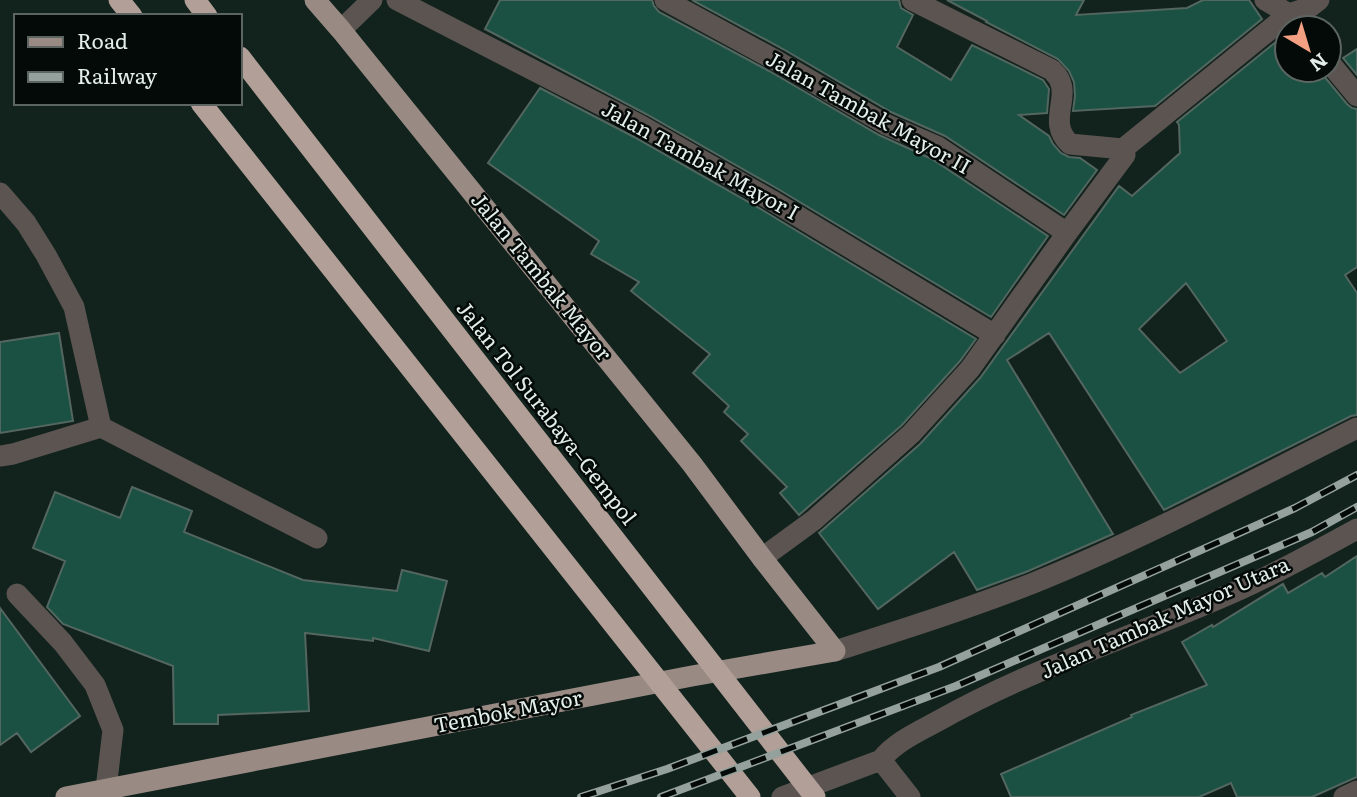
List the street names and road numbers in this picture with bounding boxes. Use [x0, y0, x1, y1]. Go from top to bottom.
street label: Jalan Tambak Mayor II [761, 41, 977, 180]
street label: Jalan Tambak Mayor I [597, 92, 806, 226]
street label: Jalan Tambak Mayor [465, 185, 621, 366]
street label: Jalan Tol Surabaya–Gempol [450, 293, 645, 530]
street label: Jalan Tambak Mayor Utara [1034, 546, 1294, 685]
street label: Tembok Mayor [431, 680, 584, 739]

